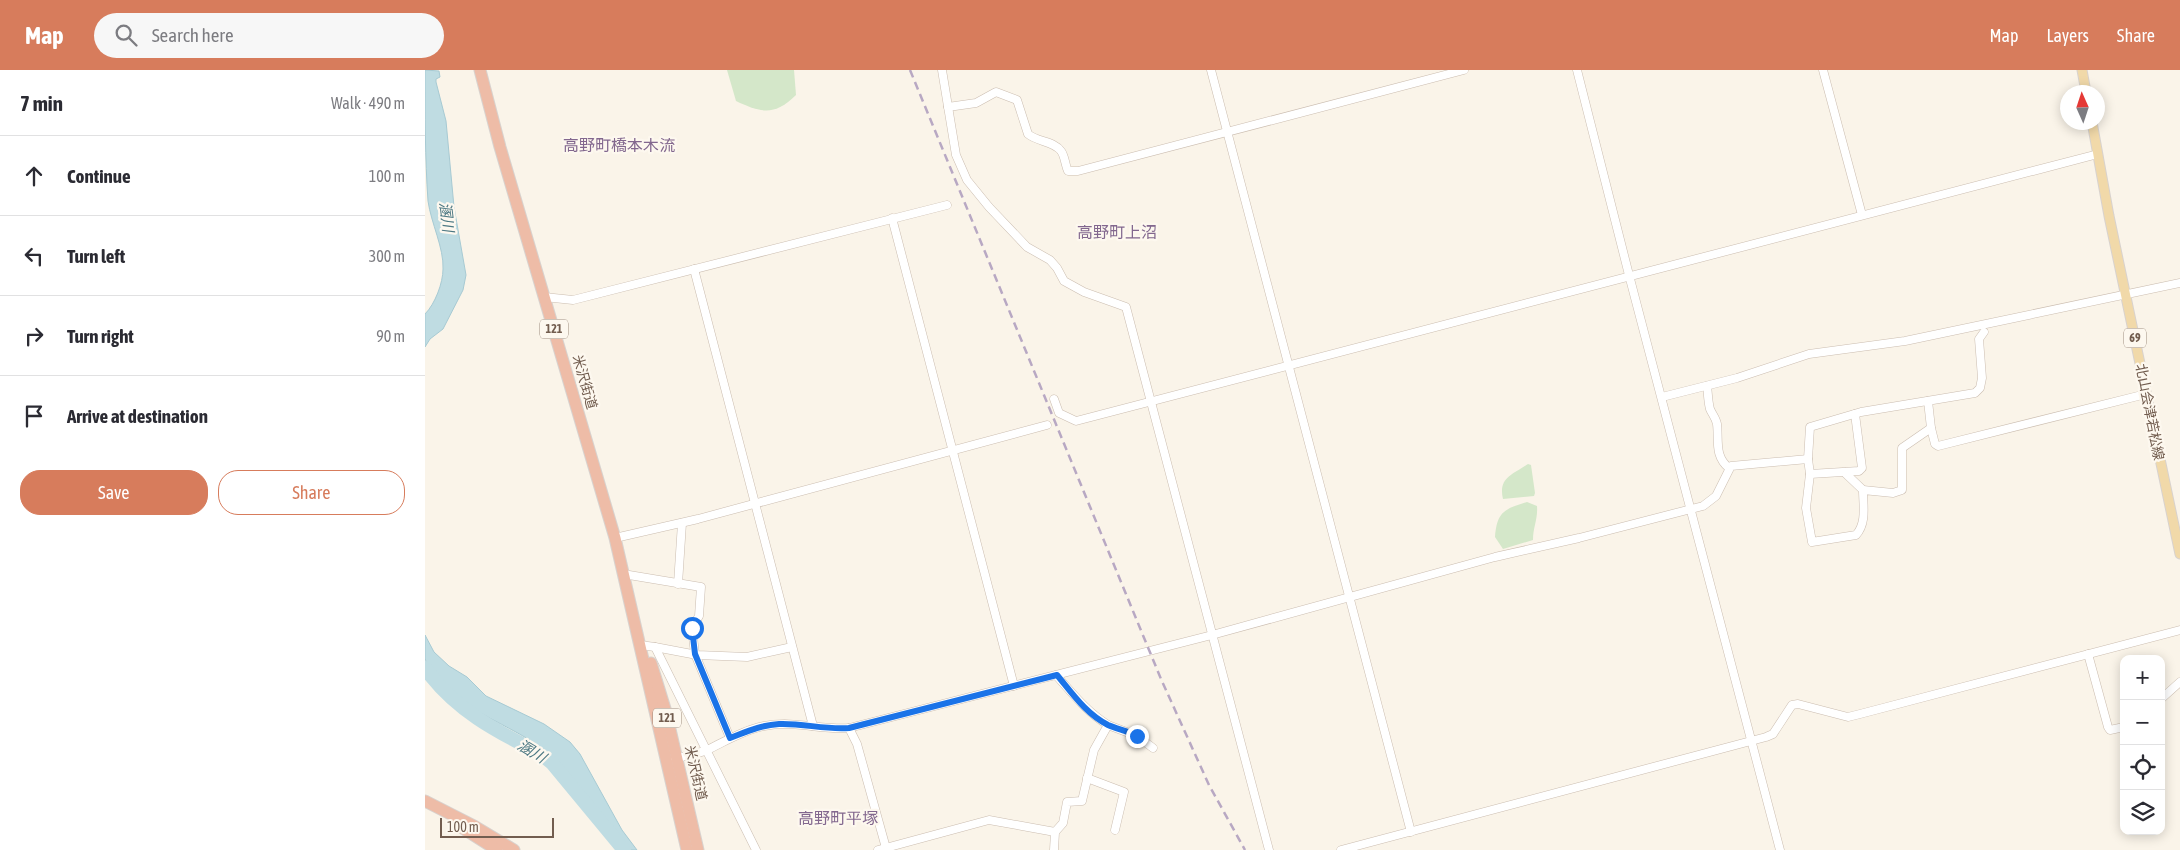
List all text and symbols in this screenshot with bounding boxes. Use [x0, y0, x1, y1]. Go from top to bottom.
search box [94, 13, 444, 58]
icon: search [112, 21, 140, 49]
text: Map [25, 22, 64, 49]
text: Search here [152, 24, 234, 46]
text: Map [1989, 25, 2018, 46]
text: Layers [2046, 25, 2089, 46]
text: Share [2117, 25, 2155, 46]
north arrow [2060, 85, 2105, 130]
text: 7 min [20, 91, 63, 115]
text: Walk · 490 m [331, 94, 405, 112]
district label: 高野町橋本木流 [563, 136, 675, 154]
icon: ahead [20, 162, 48, 190]
text: Continue [67, 165, 131, 187]
text: 100 m [369, 167, 405, 185]
water label: 溷川 [437, 201, 458, 235]
district label: 高野町上沼 [1077, 223, 1157, 241]
icon: left [20, 242, 48, 270]
text: Turn left [67, 245, 125, 267]
text: 300 m [369, 247, 405, 265]
road number: 121 [540, 320, 568, 338]
icon: right [20, 322, 48, 350]
text: Turn right [67, 325, 134, 347]
text: 90 m [376, 327, 405, 345]
road number: 69 [2124, 328, 2146, 348]
street label: 米沢街道 [570, 353, 600, 411]
street label: 北山会津若松線 [2133, 362, 2167, 462]
icon: arrive [20, 402, 48, 430]
text: Arrive at destination [67, 405, 208, 427]
button: Save [20, 470, 208, 515]
button: Share [218, 470, 405, 515]
route start [681, 617, 704, 640]
map controls [2120, 655, 2165, 835]
button: + [2120, 655, 2165, 700]
button: − [2120, 700, 2165, 745]
road number: 121 [653, 708, 681, 728]
route end [1126, 725, 1149, 748]
water label: 溷川 [515, 736, 551, 767]
street label: 米沢街道 [682, 744, 710, 802]
button: locate [2120, 745, 2165, 790]
button: layers [2120, 790, 2165, 835]
district label: 高野町平塚 [798, 809, 878, 827]
scale bar [440, 815, 554, 838]
text: 100 m [447, 819, 479, 835]

